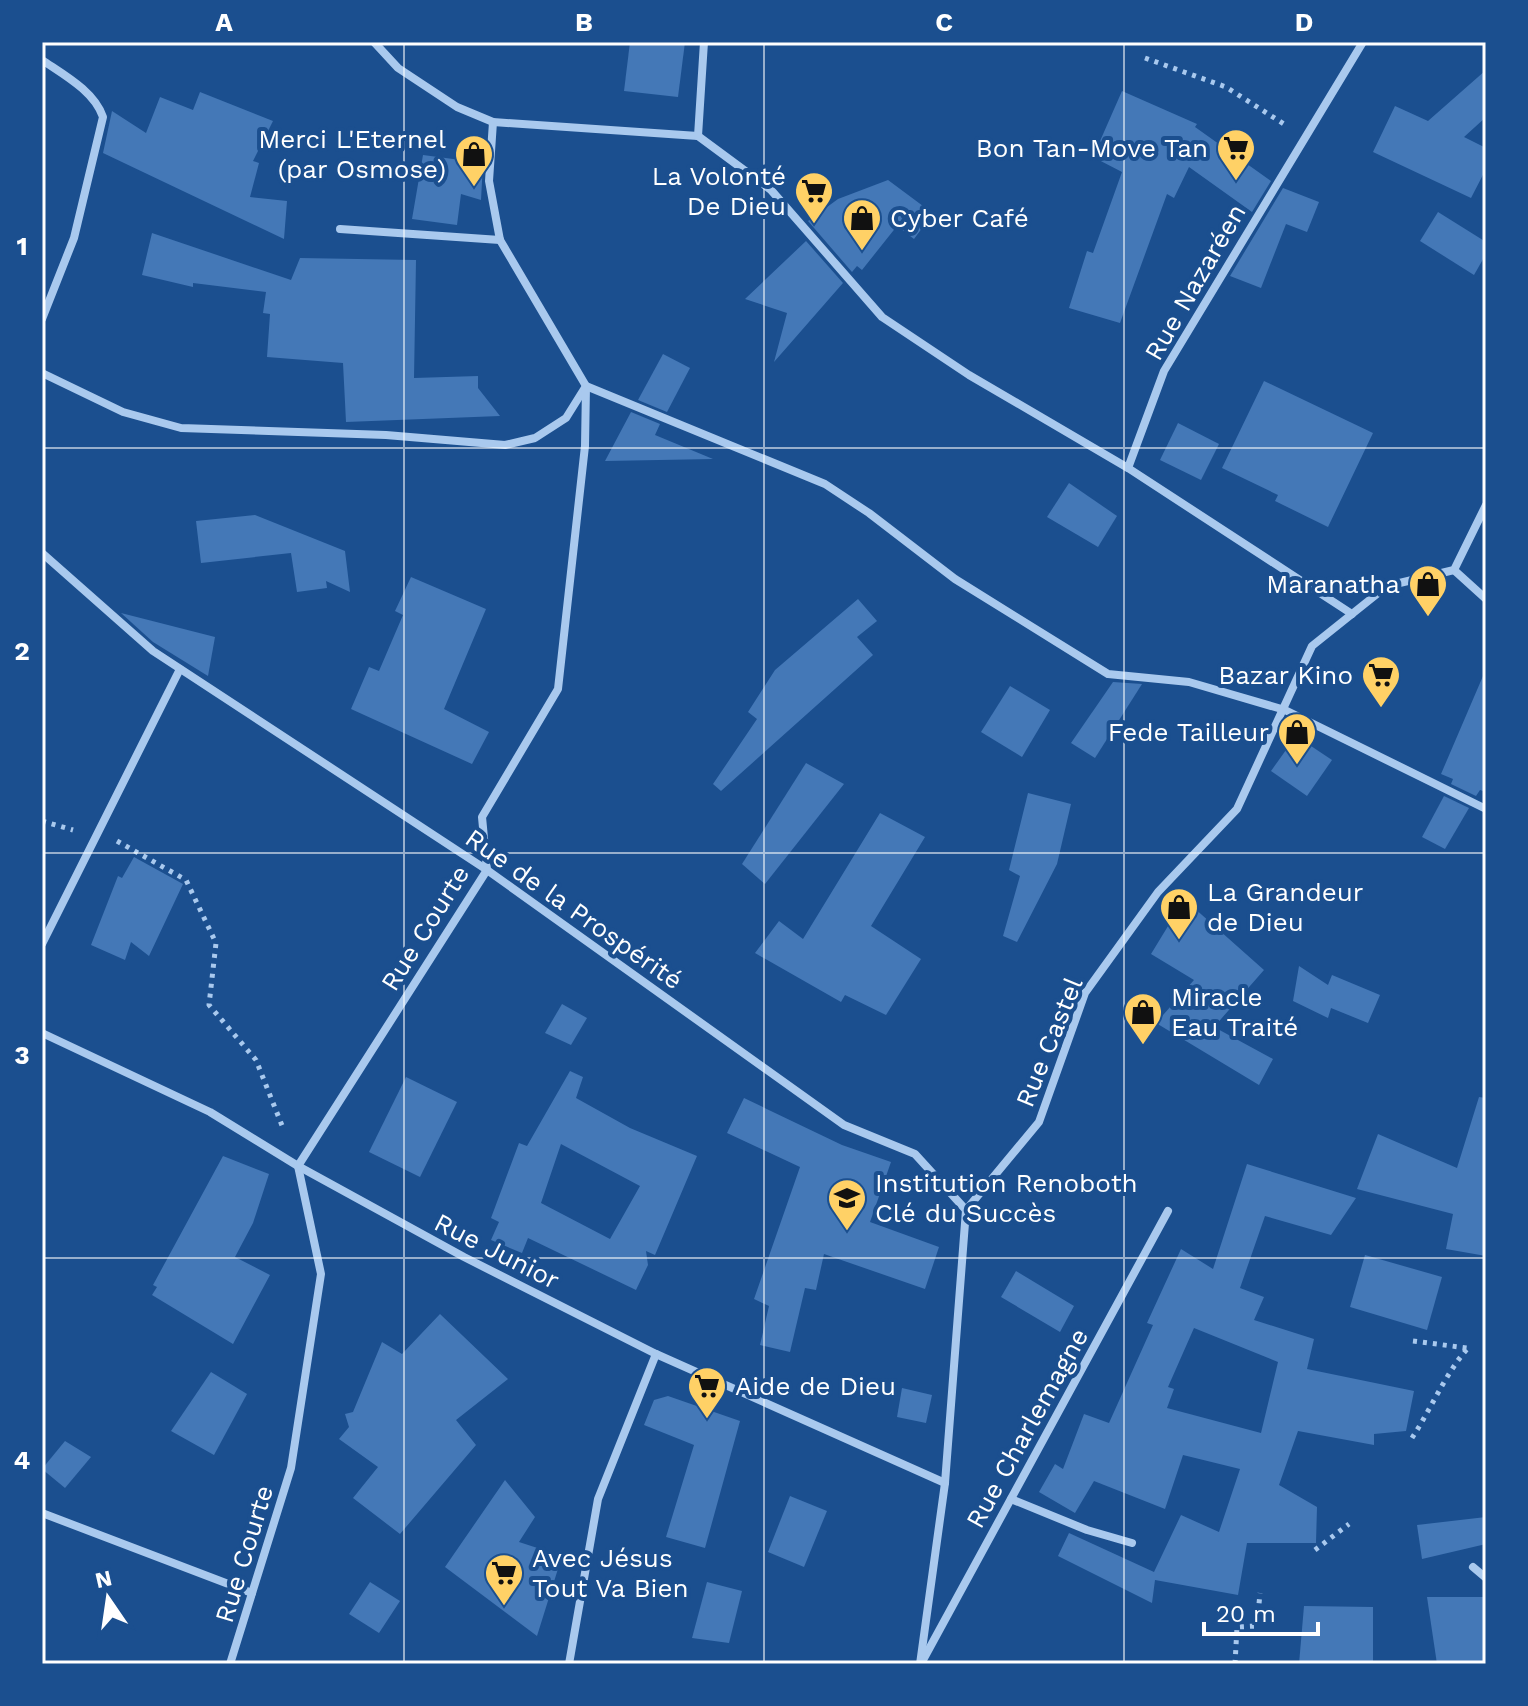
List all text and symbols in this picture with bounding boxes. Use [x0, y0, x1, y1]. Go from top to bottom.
text: A [215, 7, 233, 37]
text: B [575, 7, 593, 37]
text: C [935, 7, 953, 37]
text: D [1295, 7, 1313, 37]
place label: Merci L'Eternel (par Osmose) [258, 124, 446, 184]
supermarket icon: Bon Tan-Move Tan [1215, 127, 1257, 182]
shop icon: Merci L'Eternel (par Osmose) [453, 133, 495, 188]
place label: Bon Tan-Move Tan [976, 133, 1208, 163]
place label: La Volonté De Dieu [652, 161, 786, 221]
supermarket icon: La Volonté De Dieu [793, 170, 835, 225]
shop icon: Cyber Café [841, 197, 883, 252]
street label: Rue Nazaréen [1138, 199, 1252, 365]
place label: Cyber Café [890, 203, 1029, 233]
text: 1 [16, 231, 28, 261]
shop icon: Maranatha [1407, 563, 1449, 618]
place label: Maranatha [1266, 569, 1400, 599]
text: 2 [14, 636, 30, 666]
supermarket icon: Bazar Kino [1360, 654, 1402, 709]
place label: Bazar Kino [1218, 660, 1353, 690]
shop icon: Fede Tailleur [1276, 711, 1318, 766]
place label: Fede Tailleur [1108, 717, 1269, 747]
street label: Rue de la Prospérité [460, 823, 688, 995]
street label: Rue Courte [375, 860, 475, 996]
place label: La Grandeur de Dieu [1207, 877, 1363, 937]
shop icon: La Grandeur de Dieu [1158, 886, 1200, 941]
street label: Rue Castel [1009, 973, 1089, 1111]
place label: Miracle Eau Traité [1171, 982, 1298, 1042]
shop icon: Miracle Eau Traité [1122, 991, 1164, 1046]
text: 3 [14, 1040, 30, 1070]
place label: Institution Renoboth Clé du Succès [875, 1168, 1138, 1228]
school or university icon: Institution Renoboth Clé du Succès [826, 1177, 868, 1232]
street label: Rue Junior [430, 1207, 564, 1295]
street label: Rue Charlemagne [960, 1323, 1094, 1533]
supermarket icon: Aide de Dieu [686, 1365, 728, 1420]
place label: Aide de Dieu [735, 1371, 896, 1401]
text: 4 [14, 1445, 31, 1475]
street label: Rue Courte [209, 1482, 279, 1626]
place label: Avec Jésus Tout Va Bien [532, 1543, 689, 1603]
supermarket icon: Avec Jésus Tout Va Bien [483, 1552, 525, 1607]
north arrow [68, 1558, 148, 1638]
text: N [93, 1565, 114, 1593]
scale bar [1204, 1586, 1318, 1636]
text: 20 m [1216, 1600, 1276, 1628]

